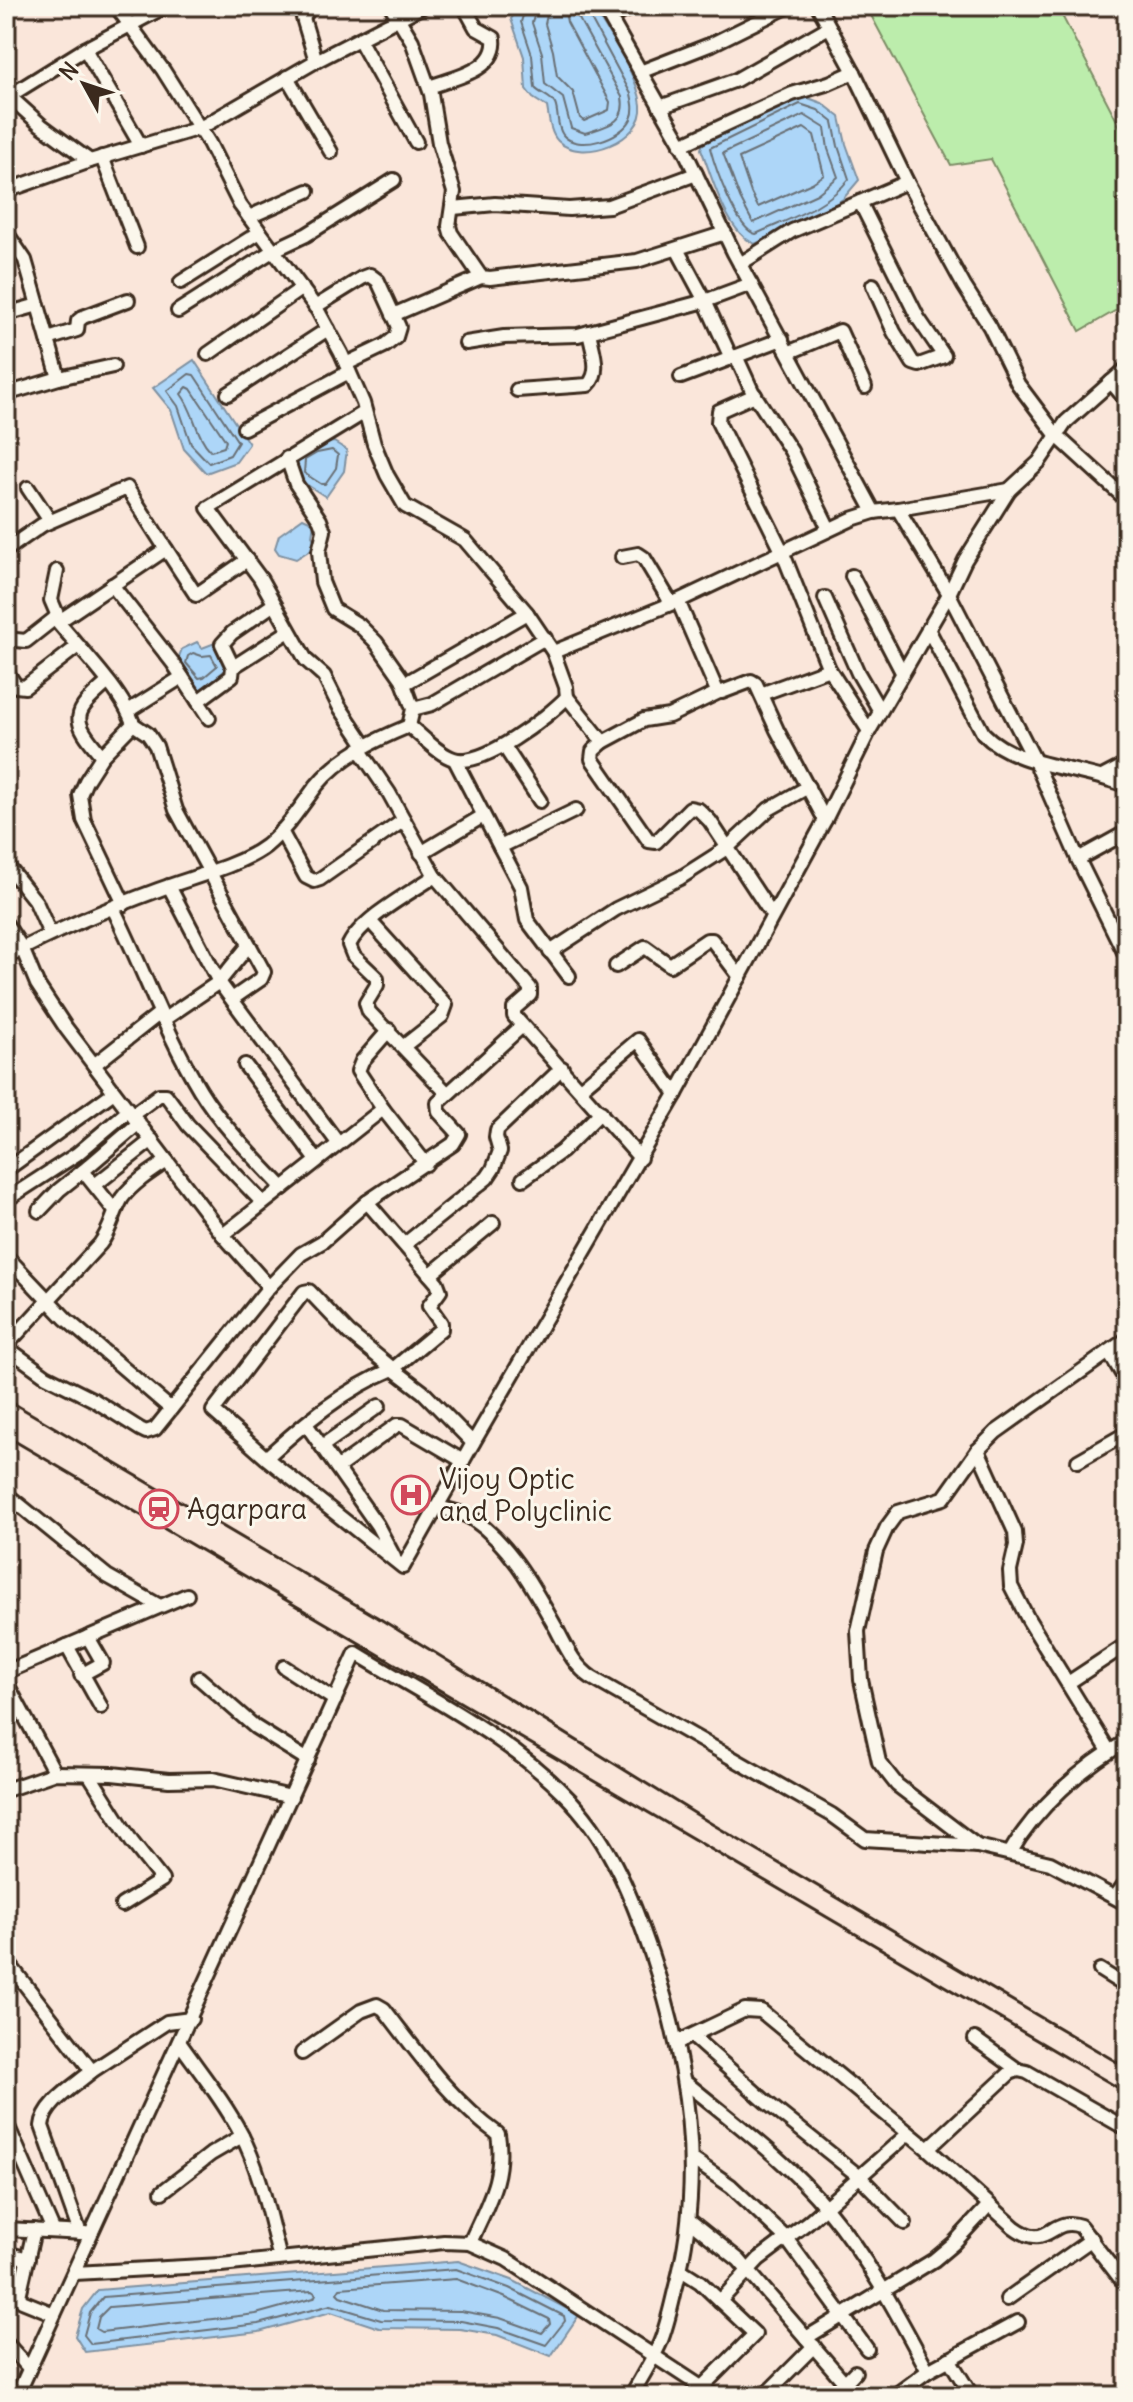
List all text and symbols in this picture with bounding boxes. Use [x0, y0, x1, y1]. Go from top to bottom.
north arrow [44, 44, 124, 124]
text: N [53, 56, 84, 86]
place label: Vijoy Optic and Polyclinic [439, 1461, 612, 1529]
hospital icon: Vijoy Optic and Polyclinic [390, 1474, 432, 1516]
station icon: Agarpara [138, 1488, 180, 1530]
place label: Agarpara [187, 1491, 307, 1527]

